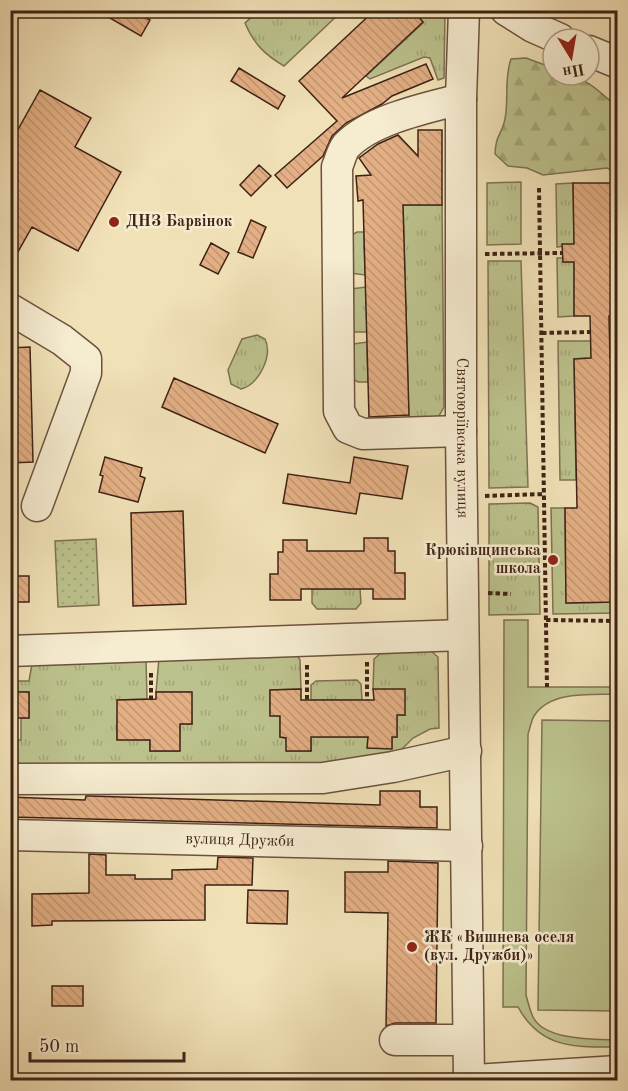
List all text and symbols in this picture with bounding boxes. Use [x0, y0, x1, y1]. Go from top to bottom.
north arrow [541, 27, 601, 87]
text: Пн [561, 60, 586, 80]
place label: ДНЗ Барвінок [126, 214, 233, 230]
marker: ДНЗ Барвінок [107, 215, 121, 229]
street label: Святоюріївська вулиця [453, 358, 470, 518]
place label: Крюківщинська школа [425, 543, 541, 577]
marker: Крюківщинська школа [546, 553, 560, 567]
street label: вулиця Дружби [185, 831, 295, 850]
place label: ЖК «Вишнева оселя (вул. Дружби)» [424, 930, 574, 964]
marker: ЖК «Вишнева оселя (вул. Дружби)» [405, 940, 419, 954]
scale bar [30, 1025, 184, 1063]
text: 50 m [39, 1038, 79, 1056]

